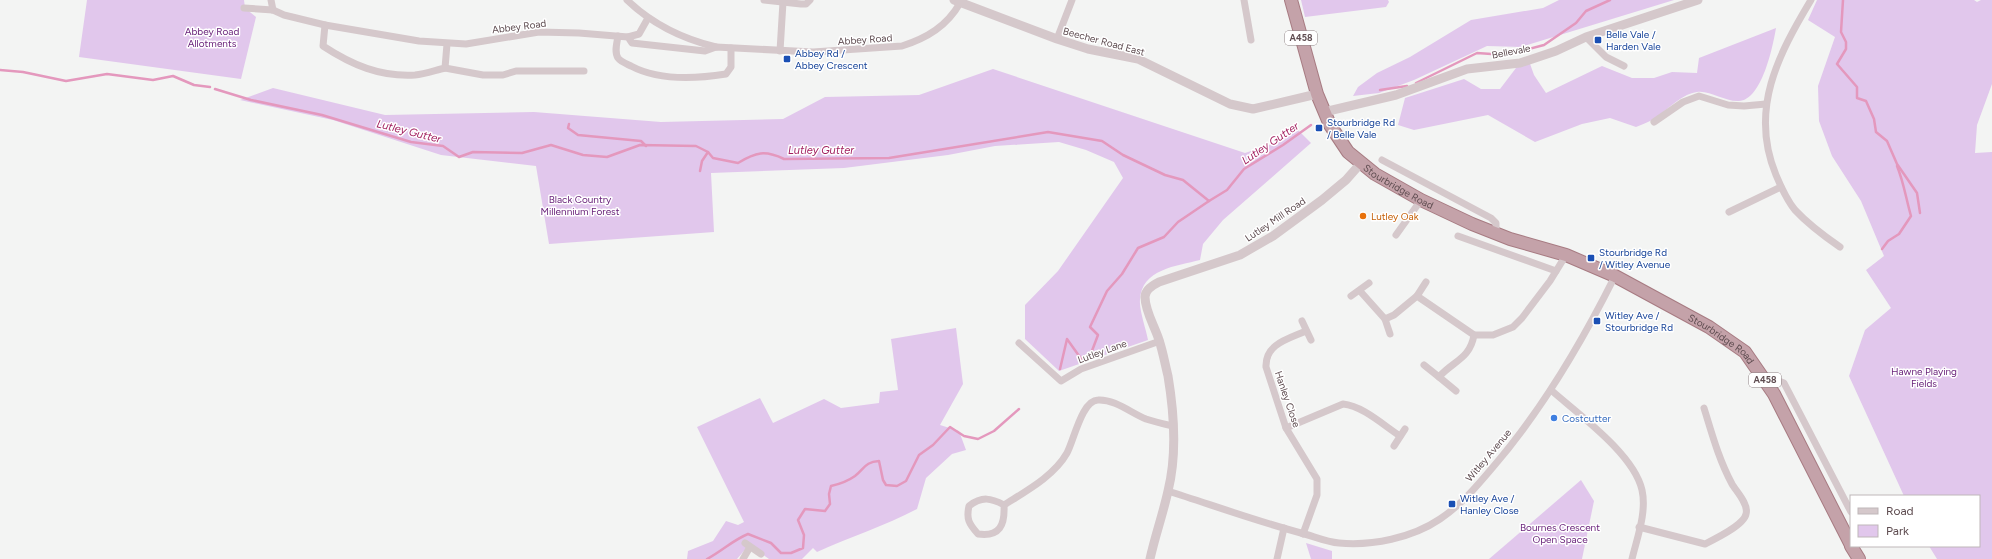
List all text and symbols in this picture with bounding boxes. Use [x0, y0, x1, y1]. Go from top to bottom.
street label: Abbey Road [491, 17, 547, 36]
street label: Beecher Road East [1061, 24, 1146, 59]
park label: Abbey Road Allotments [185, 25, 239, 50]
place label: Belle Vale / Harden Vale [1606, 28, 1661, 53]
street label: Abbey Road [837, 31, 893, 48]
road number: A458 [1285, 31, 1317, 45]
marker: Belle Vale / Harden Vale [1593, 35, 1603, 45]
street label: Bellevale [1491, 41, 1532, 62]
place label: Abbey Rd / Abbey Crescent [795, 47, 868, 72]
marker: Abbey Rd / Abbey Crescent [782, 54, 792, 64]
place label: Stourbridge Rd / Belle Vale [1327, 116, 1395, 141]
water label: Lutley Gutter [375, 117, 444, 146]
water label: Lutley Gutter [1239, 119, 1302, 167]
marker: Stourbridge Rd / Belle Vale [1314, 123, 1324, 133]
water label: Lutley Gutter [788, 144, 855, 157]
street label: Stourbridge Road [1361, 161, 1436, 212]
park label: Black Country Millennium Forest [540, 193, 620, 218]
street label: Lutley Mill Road [1242, 194, 1308, 245]
place label: Lutley Oak [1371, 210, 1419, 223]
marker: Lutley Oak [1358, 211, 1368, 221]
place label: Stourbridge Rd / Witley Avenue [1599, 246, 1671, 271]
marker: Stourbridge Rd / Witley Avenue [1586, 253, 1596, 263]
place label: Witley Ave / Stourbridge Rd [1605, 309, 1673, 334]
street label: Stourbridge Road [1686, 311, 1757, 367]
marker: Witley Ave / Stourbridge Rd [1592, 316, 1602, 326]
street label: Lutley Lane [1076, 336, 1129, 366]
park label: Hawne Playing Fields [1891, 365, 1957, 390]
street label: Hanley Close [1272, 369, 1303, 430]
road number: A458 [1749, 373, 1781, 387]
place label: Costcutter [1562, 412, 1611, 425]
marker: Costcutter [1549, 413, 1559, 423]
street label: Witley Avenue [1463, 426, 1515, 484]
place label: Witley Ave / Hanley Close [1460, 492, 1519, 517]
legend [1850, 495, 1980, 547]
marker: Witley Ave / Hanley Close [1447, 499, 1457, 509]
text: Road [1886, 504, 1914, 518]
park label: Bournes Crescent Open Space [1520, 521, 1600, 546]
text: Park [1886, 524, 1909, 538]

